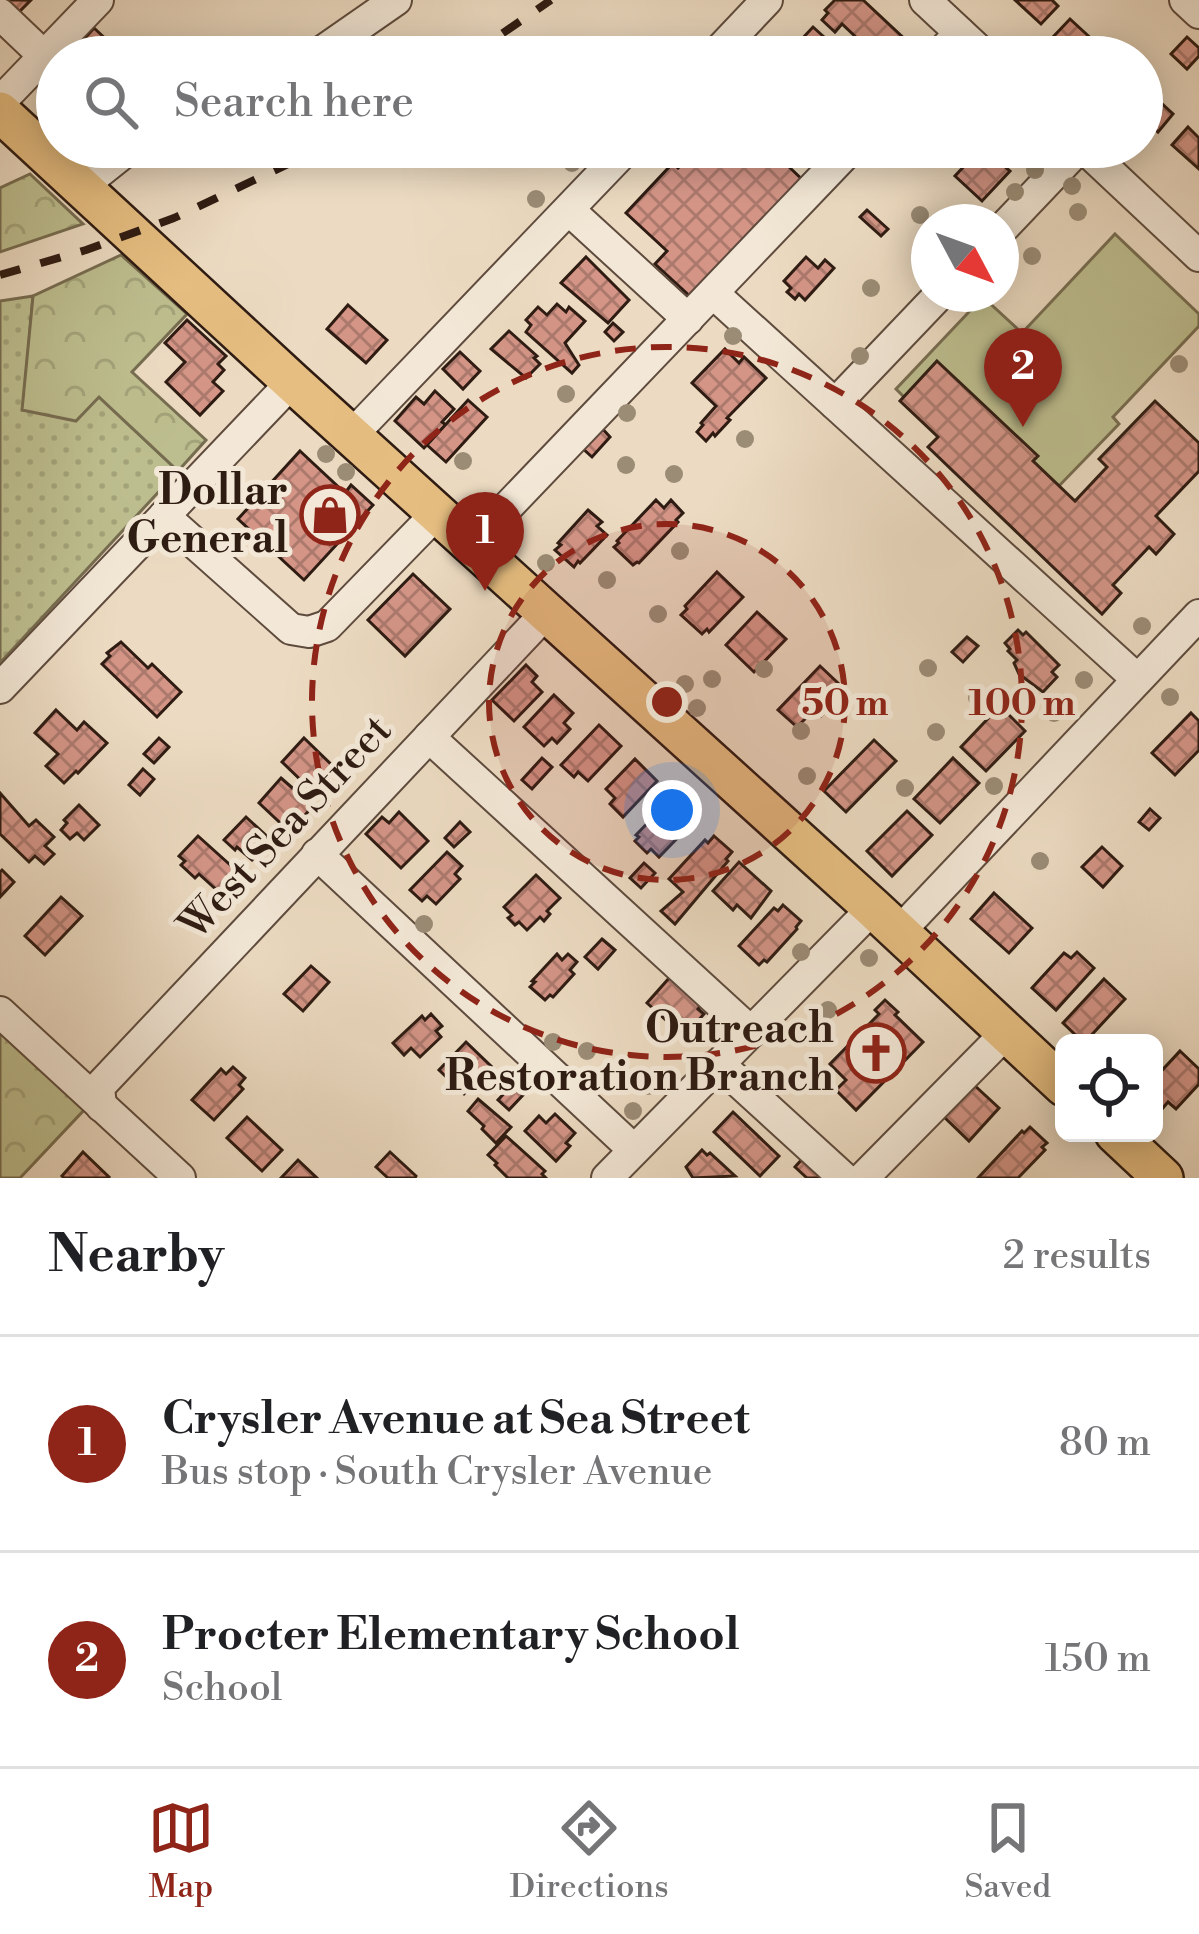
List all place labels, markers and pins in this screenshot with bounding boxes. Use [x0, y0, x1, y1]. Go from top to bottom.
pin: 2 [984, 328, 1062, 427]
place label: Dollar General [126, 465, 288, 566]
shop icon: Dollar General [299, 484, 361, 546]
pin: 1 [446, 492, 524, 591]
centre of rings [646, 681, 688, 723]
place label: Outreach Restoration Branch [445, 1003, 834, 1104]
church icon: Outreach Restoration Branch [845, 1022, 907, 1084]

